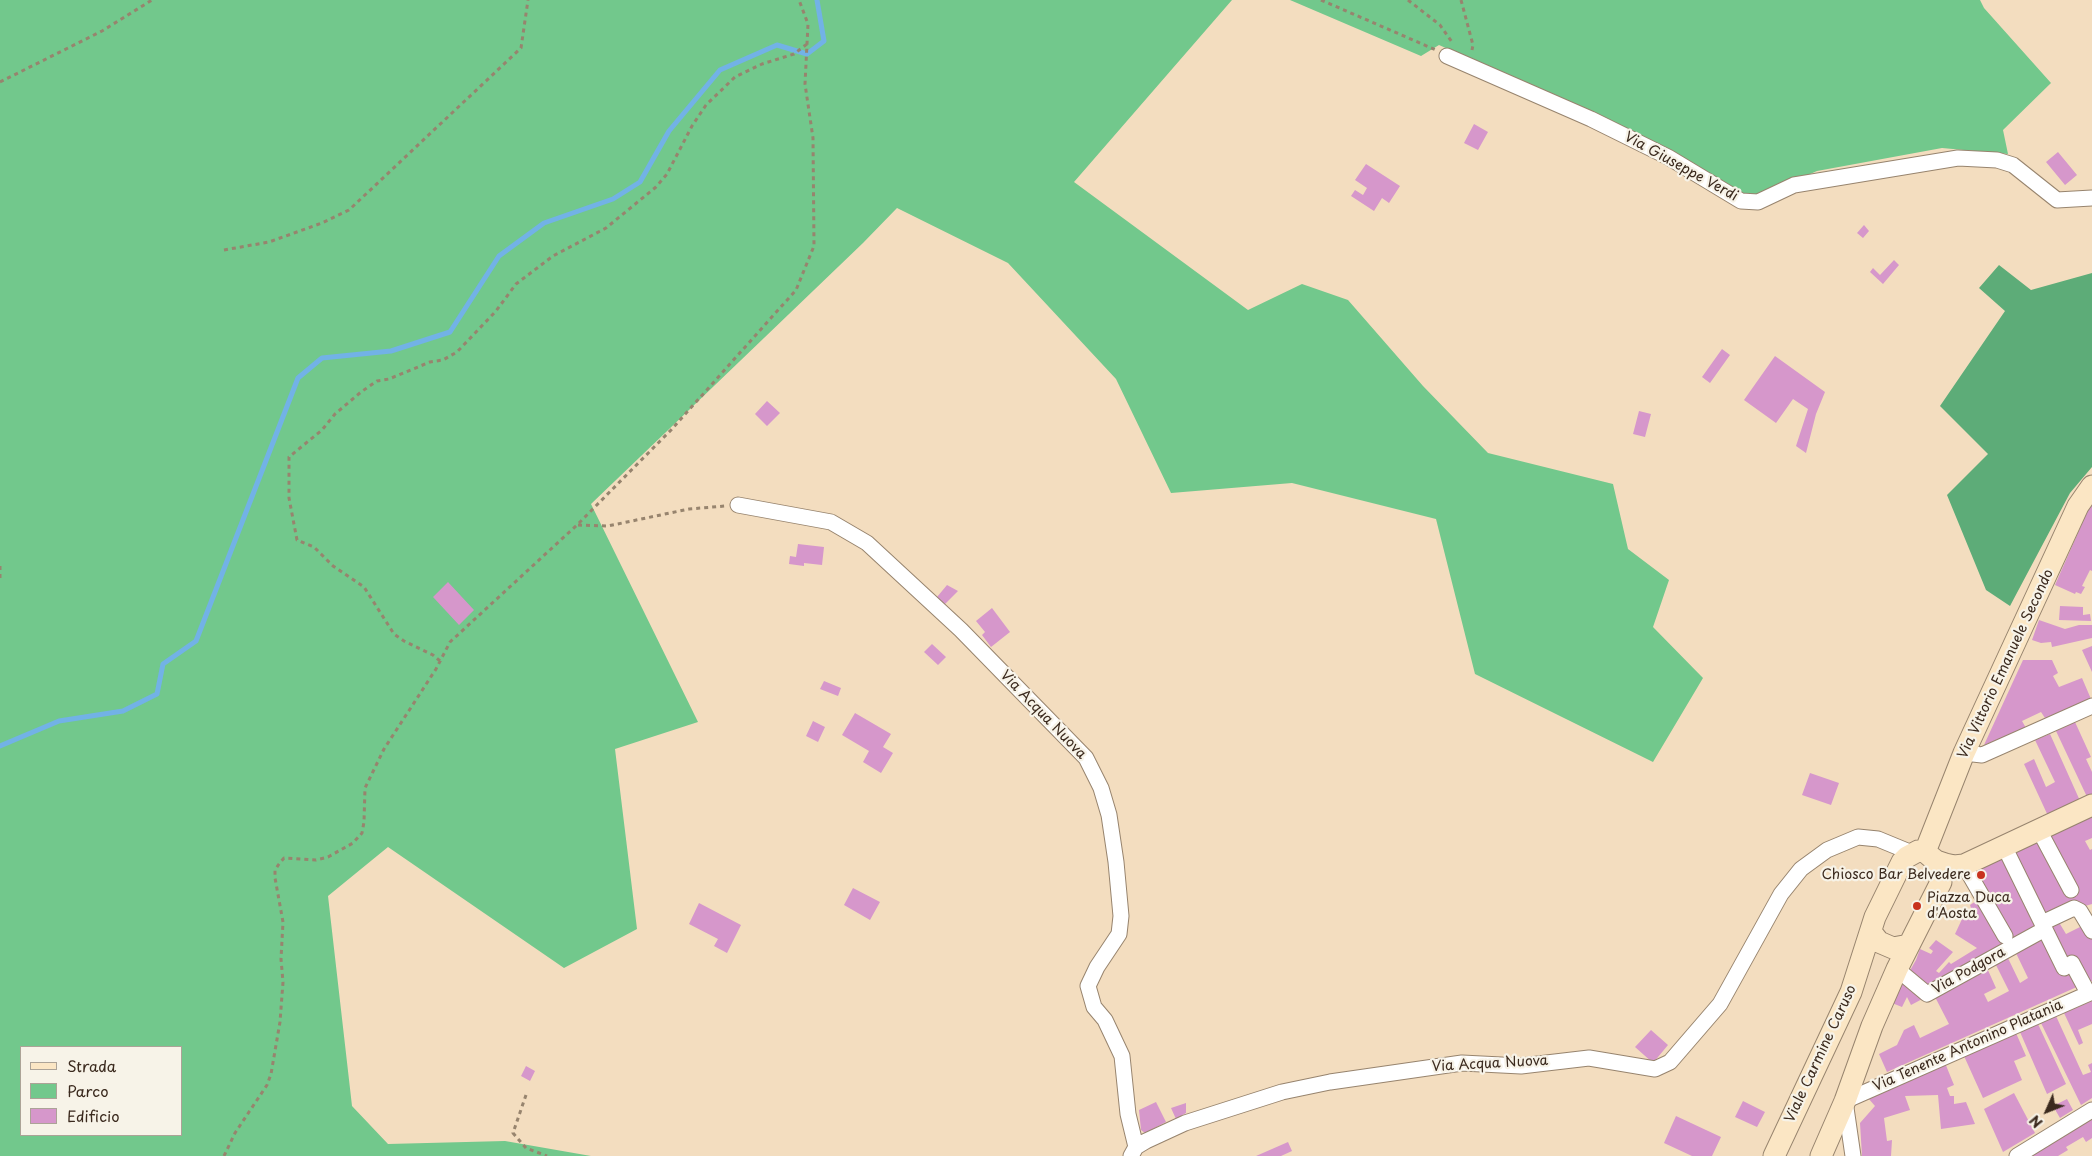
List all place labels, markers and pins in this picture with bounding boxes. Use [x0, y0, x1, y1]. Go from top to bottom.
place label: Chiosco Bar Belvedere [1821, 867, 1971, 883]
marker: Chiosco Bar Belvedere [1975, 869, 1987, 881]
place label: Piazza Duca d'Aosta [1927, 890, 2010, 922]
marker: Piazza Duca d'Aosta [1911, 900, 1923, 912]

